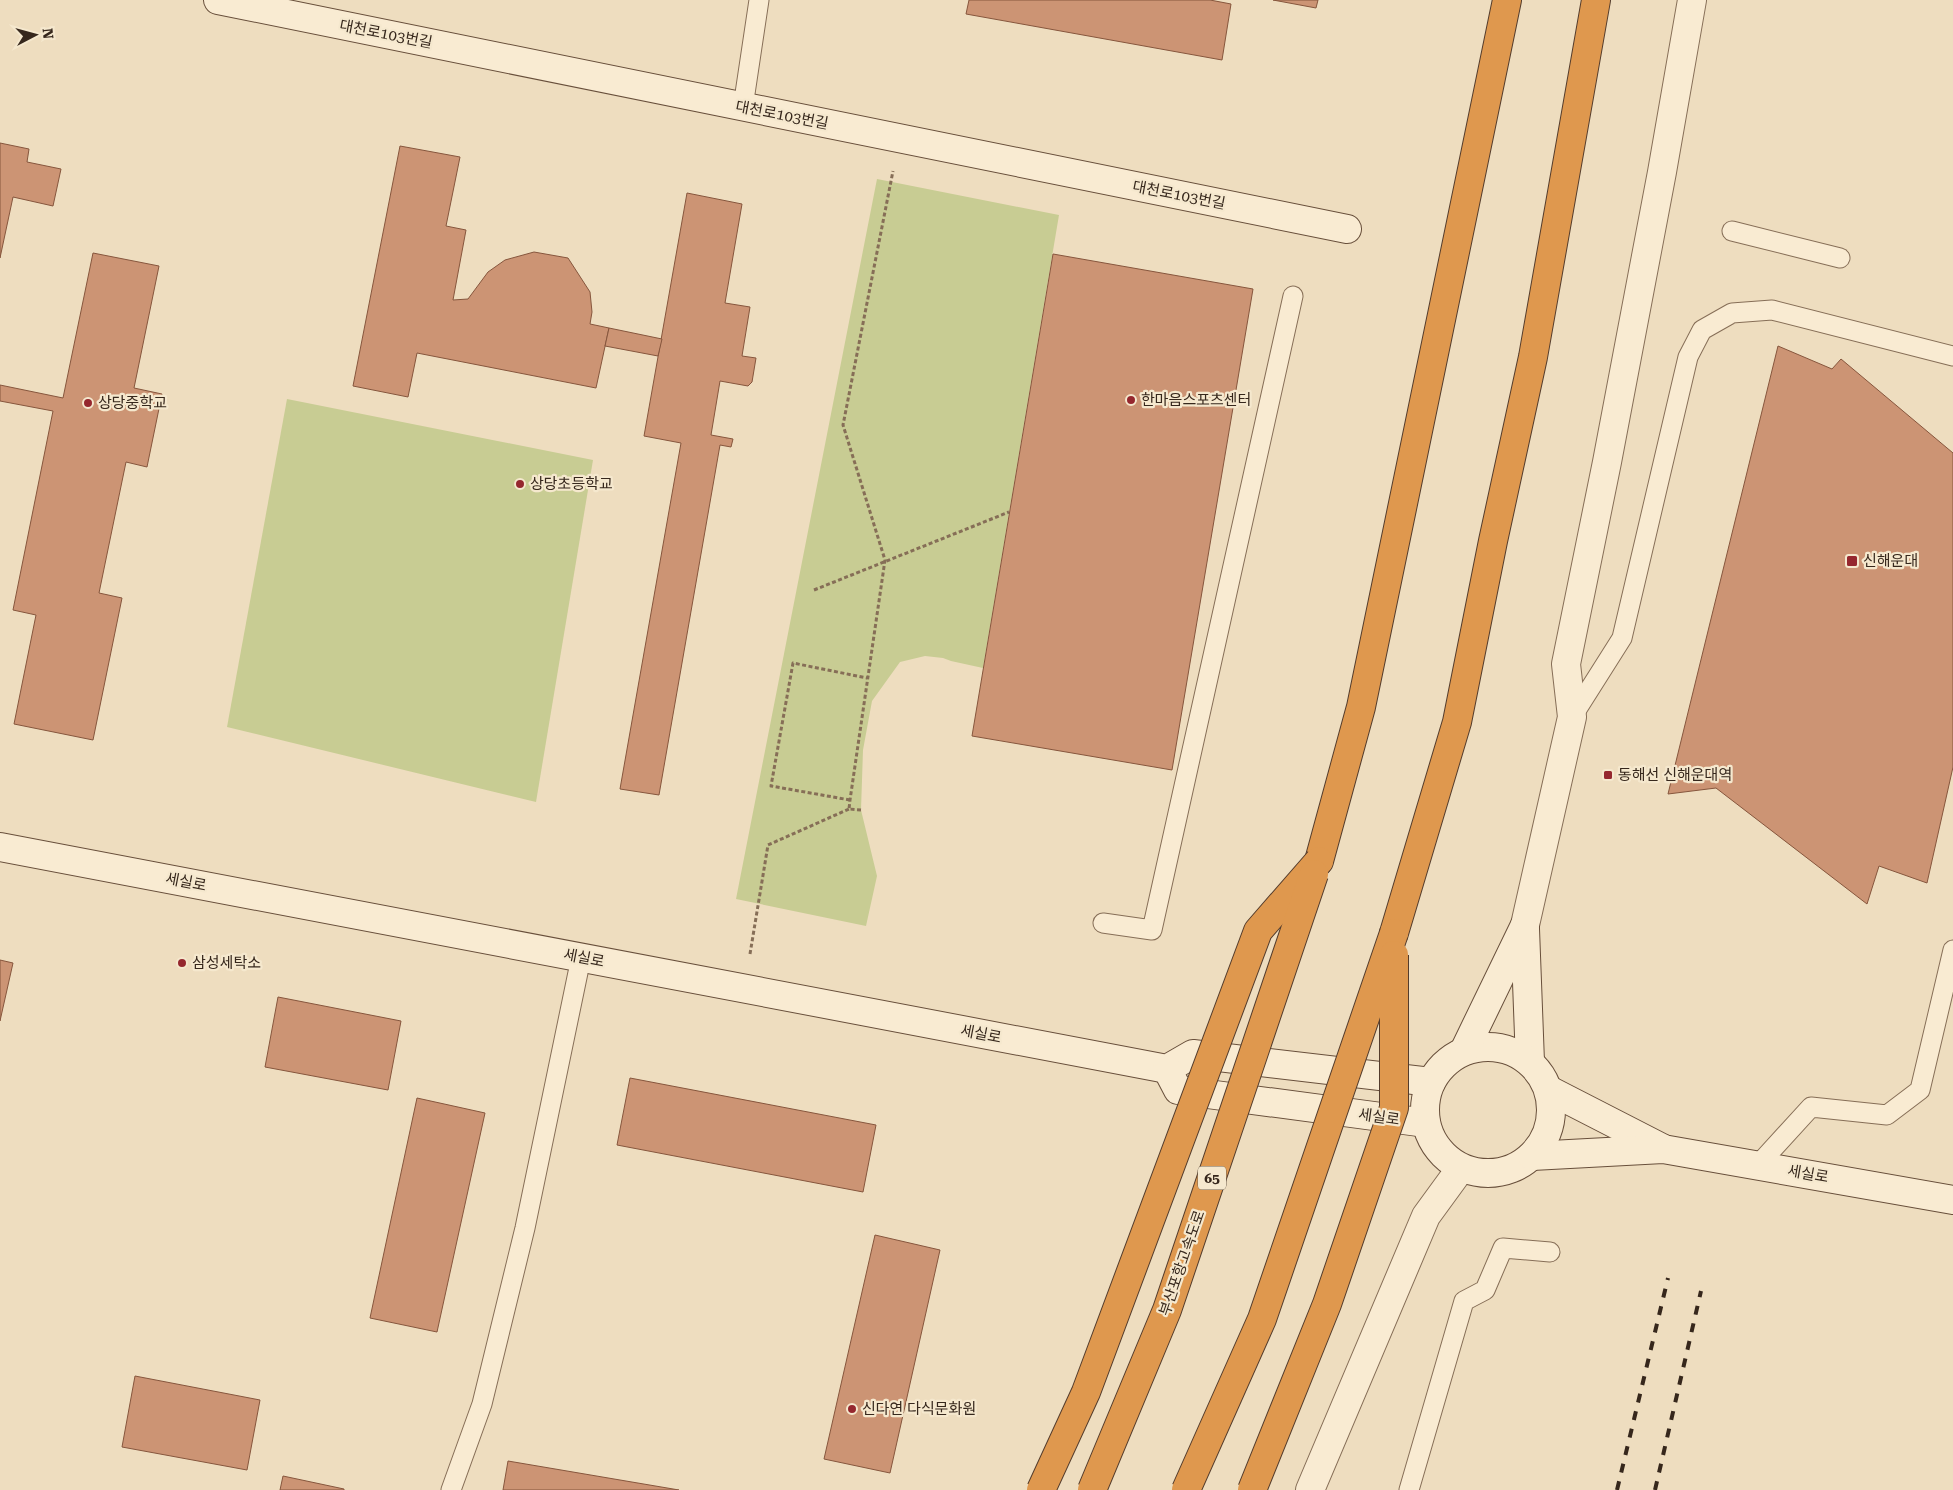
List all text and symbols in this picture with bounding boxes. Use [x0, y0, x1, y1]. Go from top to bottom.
north arrow [10, 10, 60, 60]
street label: 대천로103번길 [338, 16, 434, 52]
text: N [39, 27, 56, 40]
street label: 대천로103번길 [734, 97, 830, 133]
street label: 대천로103번길 [1131, 177, 1227, 213]
place label: 한마음스포츠센터 [1141, 391, 1251, 409]
place label: 상당중학교 [98, 394, 167, 412]
marker: 한마음스포츠센터 [1125, 394, 1137, 406]
marker: 상당중학교 [82, 397, 94, 409]
place label: 상당초등학교 [530, 475, 613, 493]
marker: 상당초등학교 [514, 478, 526, 490]
place label: 신해운대 [1863, 552, 1918, 570]
marker: 신해운대 [1845, 554, 1859, 568]
place label: 동해선 신해운대역 [1618, 766, 1732, 784]
marker: 동해선 신해운대역 [1602, 769, 1614, 781]
street label: 세실로 [164, 869, 208, 895]
street label: 세실로 [562, 945, 606, 971]
place label: 삼성세탁소 [192, 954, 261, 972]
marker: 삼성세탁소 [176, 957, 188, 969]
street label: 세실로 [959, 1021, 1003, 1047]
street label: 세실로 [1357, 1105, 1401, 1129]
street label: 세실로 [1786, 1162, 1830, 1186]
road number: 65 [1198, 1166, 1226, 1190]
street label: 부산포항고속도로 [1156, 1208, 1208, 1318]
place label: 신다연 다식문화원 [862, 1400, 976, 1418]
marker: 신다연 다식문화원 [846, 1403, 858, 1415]

